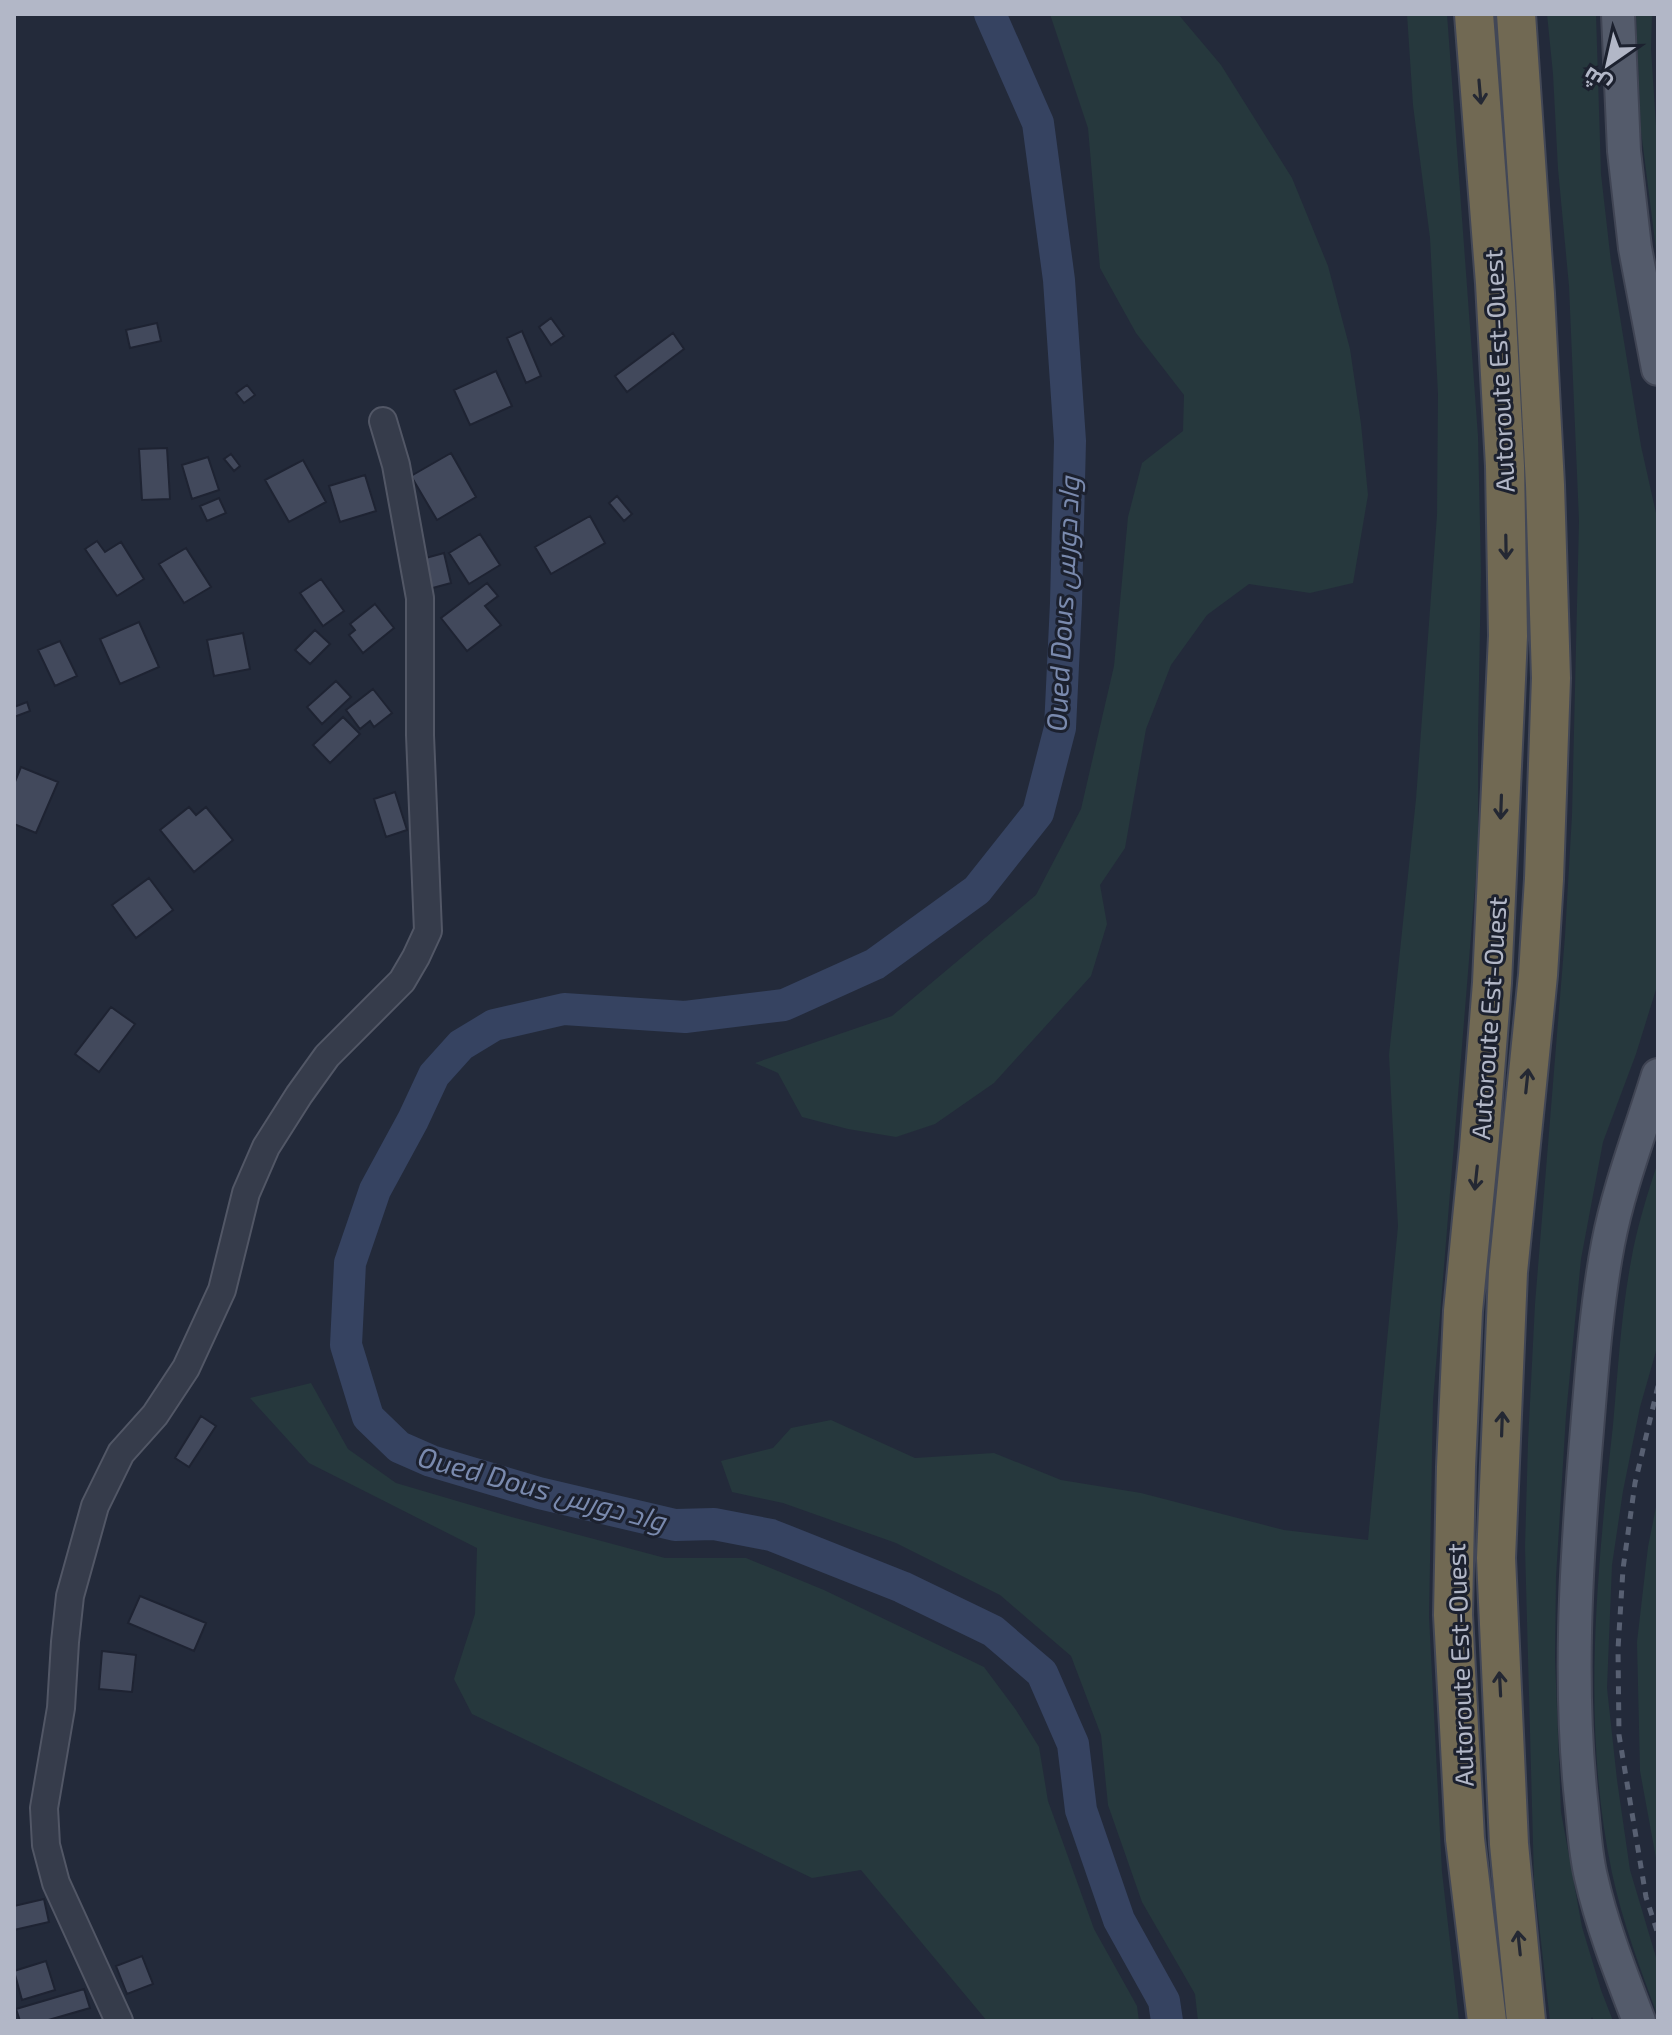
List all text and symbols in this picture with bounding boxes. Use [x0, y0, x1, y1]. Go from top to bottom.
north arrow [1568, 24, 1648, 104]
text: ش [1577, 61, 1616, 100]
one-way arrow [1473, 78, 1488, 105]
street label: Autoroute Est-Ouest [1476, 248, 1520, 493]
water label: Oued Dous واد دورس [1038, 474, 1087, 732]
one-way arrow [1499, 533, 1514, 560]
one-way arrow [1494, 793, 1509, 820]
street label: Autoroute Est-Ouest [1464, 895, 1512, 1141]
one-way arrow [1519, 1068, 1534, 1095]
one-way arrow [1468, 1164, 1483, 1191]
one-way arrow [1495, 1411, 1510, 1438]
water label: Oued Dous واد دورس [414, 1439, 671, 1539]
street label: Autoroute Est-Ouest [1439, 1543, 1479, 1787]
one-way arrow [1493, 1671, 1508, 1698]
one-way arrow [1511, 1930, 1526, 1957]

